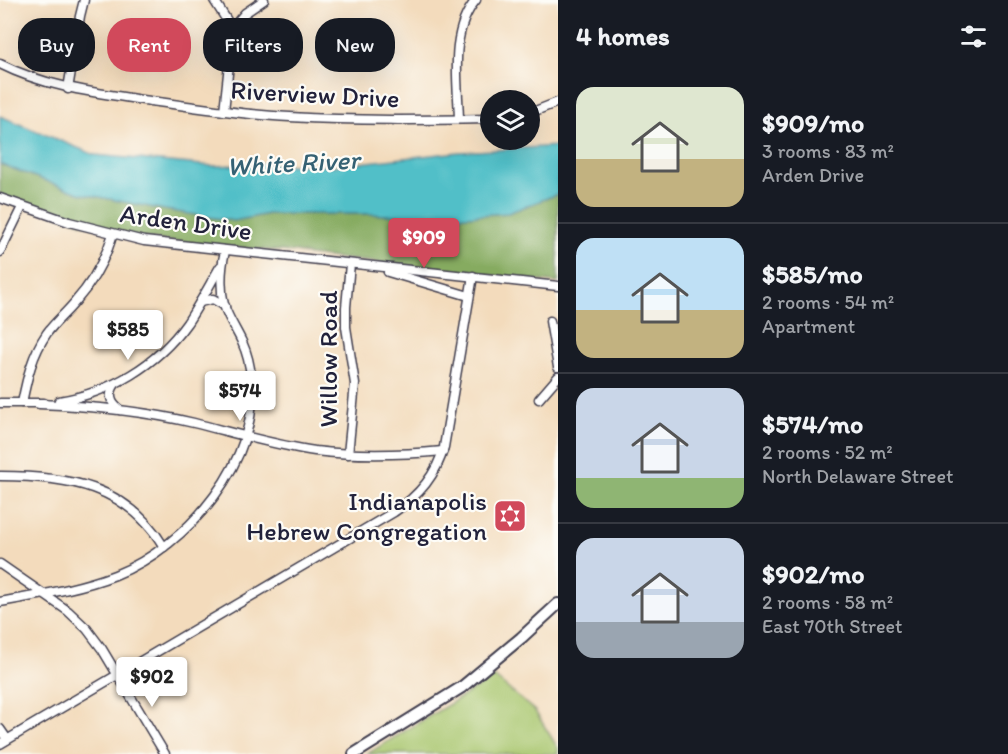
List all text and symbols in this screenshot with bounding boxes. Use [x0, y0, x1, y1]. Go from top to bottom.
chip: Buy [18, 18, 95, 72]
chip: Rent [107, 18, 191, 72]
chip: Filters [203, 18, 303, 72]
chip: New [315, 18, 395, 72]
text: 4 homes [576, 20, 670, 52]
icon: filters [957, 20, 990, 53]
street label: Riverview Drive [230, 74, 400, 114]
map controls [480, 90, 540, 150]
button: layers [480, 90, 540, 150]
text: $909/mo [762, 107, 864, 139]
icon: home [624, 111, 696, 183]
text: 3 rooms · 83 m² [762, 139, 894, 163]
water label: White River [226, 142, 364, 182]
text: Arden Drive [762, 163, 864, 187]
street label: Arden Drive [118, 197, 254, 247]
pin: $909 [388, 218, 460, 269]
text: $909 [402, 225, 446, 249]
text: $585/mo [762, 258, 863, 290]
icon: home [624, 262, 696, 334]
street label: Willow Road [312, 290, 344, 428]
text: 2 rooms · 54 m² [762, 290, 894, 314]
pin: $585 [92, 310, 164, 361]
text: Apartment [762, 314, 855, 338]
text: $585 [107, 317, 149, 341]
pin: $574 [204, 371, 276, 422]
text: $574 [219, 378, 261, 402]
text: $574/mo [762, 408, 863, 440]
icon: home [624, 412, 696, 484]
text: 2 rooms · 52 m² [762, 440, 893, 464]
text: North Delaware Street [762, 464, 953, 488]
place label: Indianapolis Hebrew Congregation [246, 485, 487, 547]
synagogue icon: Indianapolis Hebrew Congregation [492, 498, 528, 534]
text: $902/mo [762, 558, 864, 590]
icon: home [624, 562, 696, 634]
text: 2 rooms · 58 m² [762, 590, 893, 614]
text: East 70th Street [762, 614, 903, 638]
pin: $902 [116, 657, 188, 708]
text: $902 [130, 664, 174, 688]

